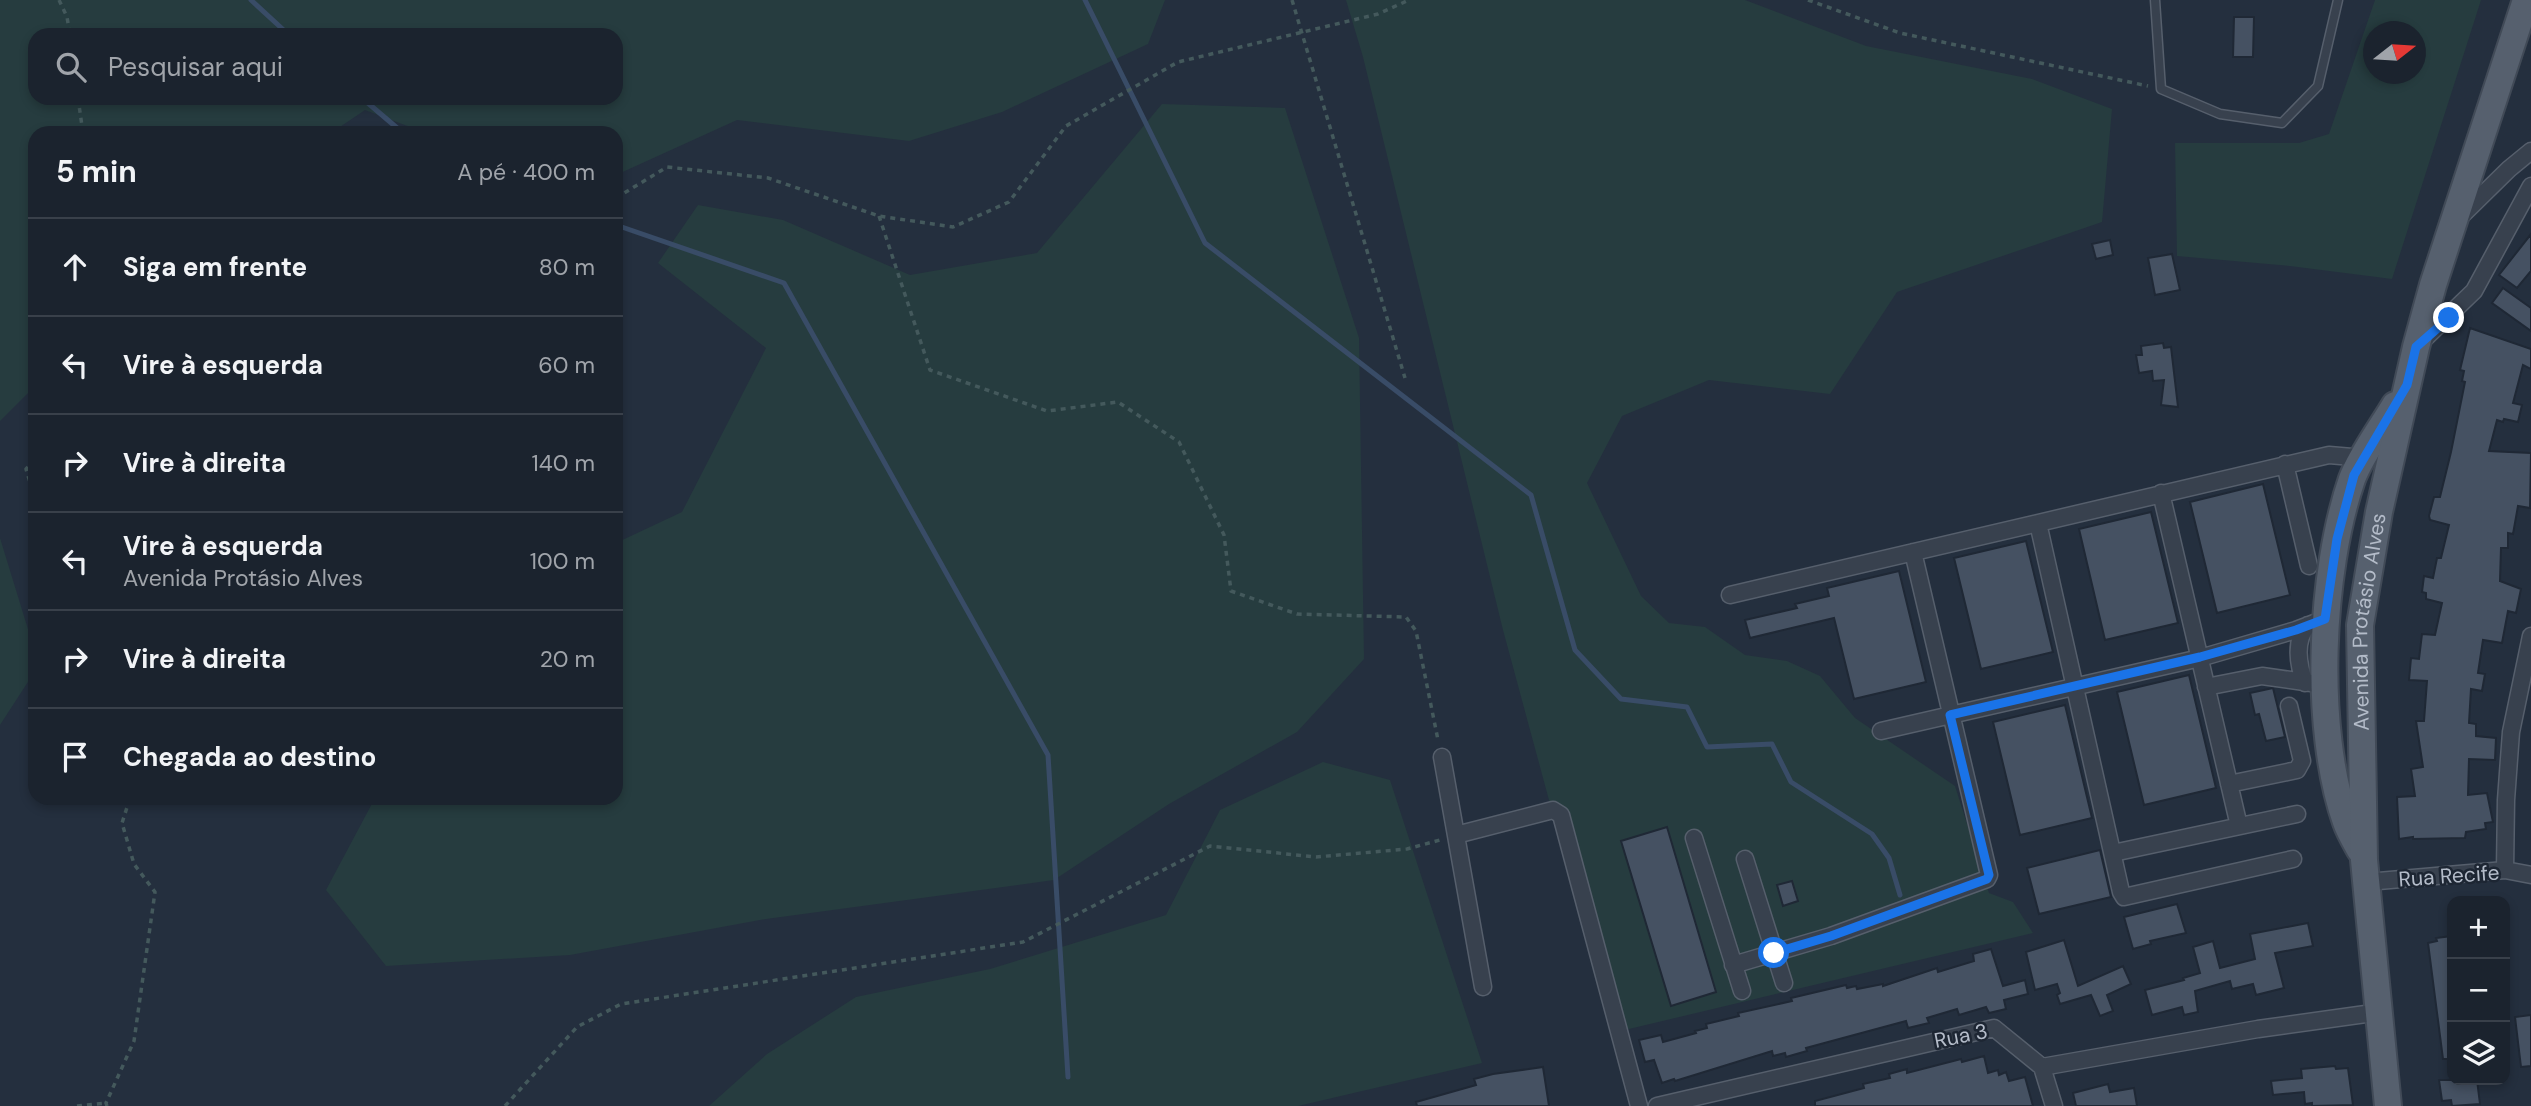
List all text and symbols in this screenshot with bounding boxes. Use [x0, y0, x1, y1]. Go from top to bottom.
north arrow [2363, 21, 2426, 84]
search box [28, 28, 623, 105]
icon: search [52, 48, 90, 86]
text: Pesquisar aqui [108, 50, 283, 84]
text: 5 min [56, 152, 137, 191]
text: A pé · 400 m [457, 157, 595, 187]
icon: ahead [56, 248, 94, 286]
text: Siga em frente [123, 250, 307, 284]
text: 80 m [539, 252, 595, 282]
route end [2433, 302, 2464, 333]
icon: left [56, 346, 94, 384]
text: Vire à esquerda [123, 348, 323, 382]
text: 60 m [538, 350, 595, 380]
icon: right [56, 444, 94, 482]
text: Vire à direita [123, 446, 286, 480]
text: 140 m [532, 448, 595, 478]
street label: Avenida Protásio Alves [2346, 511, 2393, 731]
text: Vire à esquerda [123, 529, 323, 563]
icon: left [56, 542, 94, 580]
text: 100 m [530, 546, 595, 576]
text: Avenida Protásio Alves [123, 563, 363, 593]
icon: right [56, 640, 94, 678]
text: Vire à direita [123, 642, 286, 676]
text: 20 m [540, 644, 595, 674]
icon: arrive [56, 738, 94, 776]
text: Chegada ao destino [123, 740, 376, 774]
street label: Rua Recife [2398, 859, 2500, 893]
map controls [2447, 896, 2510, 1085]
button: + [2447, 896, 2510, 959]
route start [1758, 937, 1789, 968]
button: − [2447, 959, 2510, 1022]
street label: Rua 3 [1932, 1017, 1990, 1055]
button: layers [2447, 1022, 2510, 1085]

